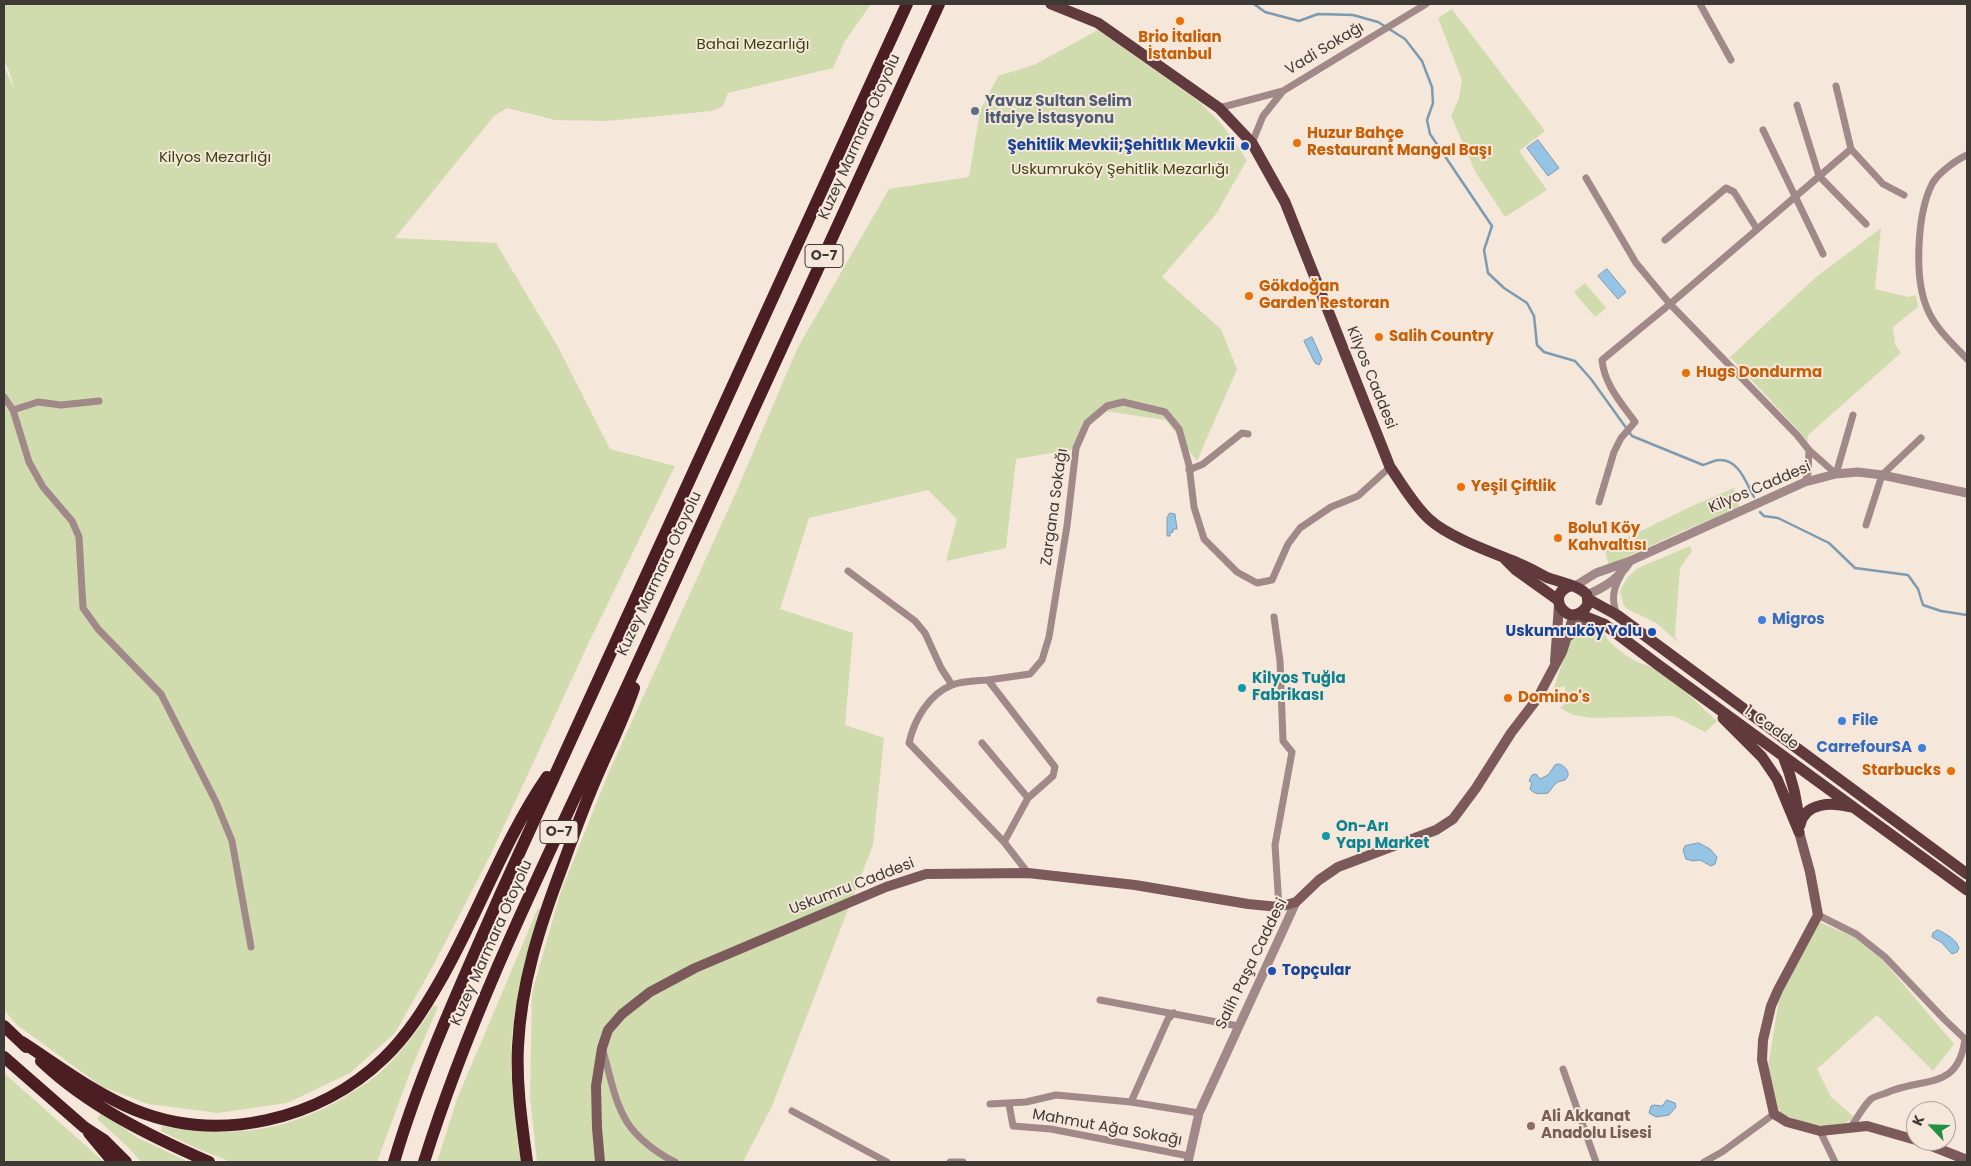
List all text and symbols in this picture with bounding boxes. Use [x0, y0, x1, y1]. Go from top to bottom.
marker: Brio İtalian İstanbul [1174, 15, 1186, 27]
street label: Vadi Sokağı [1283, 19, 1367, 79]
place label: Brio İtalian İstanbul [1138, 29, 1222, 64]
park label: Bahai Mezarlığı [697, 36, 809, 54]
street label: Kuzey Marmara Otoyolu [815, 51, 905, 223]
place label: Yavuz Sultan Selim İtfaiye İstasyonu [985, 93, 1132, 128]
marker: Yavuz Sultan Selim İtfaiye İstasyonu [969, 105, 981, 117]
place label: Huzur Bahçe Restaurant Mangal Başı [1307, 125, 1492, 160]
place label: Şehitlik Mevkii;Şehitlık Mevkii [1008, 137, 1235, 155]
marker: Huzur Bahçe Restaurant Mangal Başı [1291, 137, 1303, 149]
marker: Şehitlik Mevkii;Şehitlık Mevkii [1239, 140, 1251, 152]
park label: Kilyos Mezarlığı [159, 149, 271, 167]
park label: Uskumruköy Şehitlik Mezarlığı [1011, 161, 1229, 179]
road number: O-7 [805, 245, 843, 268]
place label: Gökdoğan Garden Restoran [1259, 278, 1389, 313]
marker: Gökdoğan Garden Restoran [1243, 290, 1255, 302]
street label: Kilyos Caddesi [1342, 324, 1400, 432]
place label: Salih Country [1389, 328, 1494, 346]
marker: Salih Country [1373, 331, 1385, 343]
place label: Hugs Dondurma [1696, 364, 1822, 382]
marker: Hugs Dondurma [1680, 367, 1692, 379]
street label: Zargana Sokağı [1038, 447, 1072, 567]
street label: Kilyos Caddesi [1706, 458, 1814, 518]
place label: Yeşil Çiftlik [1471, 478, 1556, 496]
marker: Yeşil Çiftlik [1455, 481, 1467, 493]
street label: Kuzey Marmara Otoyolu [614, 489, 706, 659]
place label: Bolu1 Köy Kahvaltısı [1568, 520, 1647, 555]
marker: Bolu1 Köy Kahvaltısı [1552, 532, 1564, 544]
place label: Migros [1772, 611, 1825, 629]
marker: Migros [1756, 614, 1768, 626]
place label: Uskumruköy Yolu [1506, 623, 1642, 641]
marker: Uskumruköy Yolu [1646, 626, 1658, 638]
place label: Kilyos Tuğla Fabrikası [1252, 670, 1346, 705]
marker: Kilyos Tuğla Fabrikası [1236, 682, 1248, 694]
place label: Domino's [1518, 689, 1590, 707]
marker: Domino's [1502, 692, 1514, 704]
street label: 1. Cadde [1740, 702, 1802, 754]
place label: File [1852, 712, 1878, 730]
marker: File [1836, 715, 1848, 727]
place label: CarrefourSA [1817, 739, 1912, 757]
marker: CarrefourSA [1916, 742, 1928, 754]
place label: Starbucks [1862, 762, 1941, 780]
marker: Starbucks [1945, 765, 1957, 777]
place label: On-Arı Yapı Market [1336, 818, 1429, 853]
road number: O-7 [540, 820, 578, 844]
marker: On-Arı Yapı Market [1320, 830, 1332, 842]
street label: Uskumru Caddesi [787, 855, 917, 919]
street label: Kuzey Marmara Otoyolu [447, 857, 537, 1029]
street label: Salih Paşa Caddesi [1212, 896, 1292, 1032]
place label: Topçular [1282, 962, 1351, 980]
marker: Topçular [1266, 965, 1278, 977]
north arrow [1906, 1101, 1956, 1151]
street label: Mahmut Ağa Sokağı [1031, 1106, 1183, 1150]
place label: Ali Akkanat Anadolu Lisesi [1541, 1108, 1652, 1143]
text: K [1907, 1112, 1929, 1129]
marker: Ali Akkanat Anadolu Lisesi [1525, 1120, 1537, 1132]

